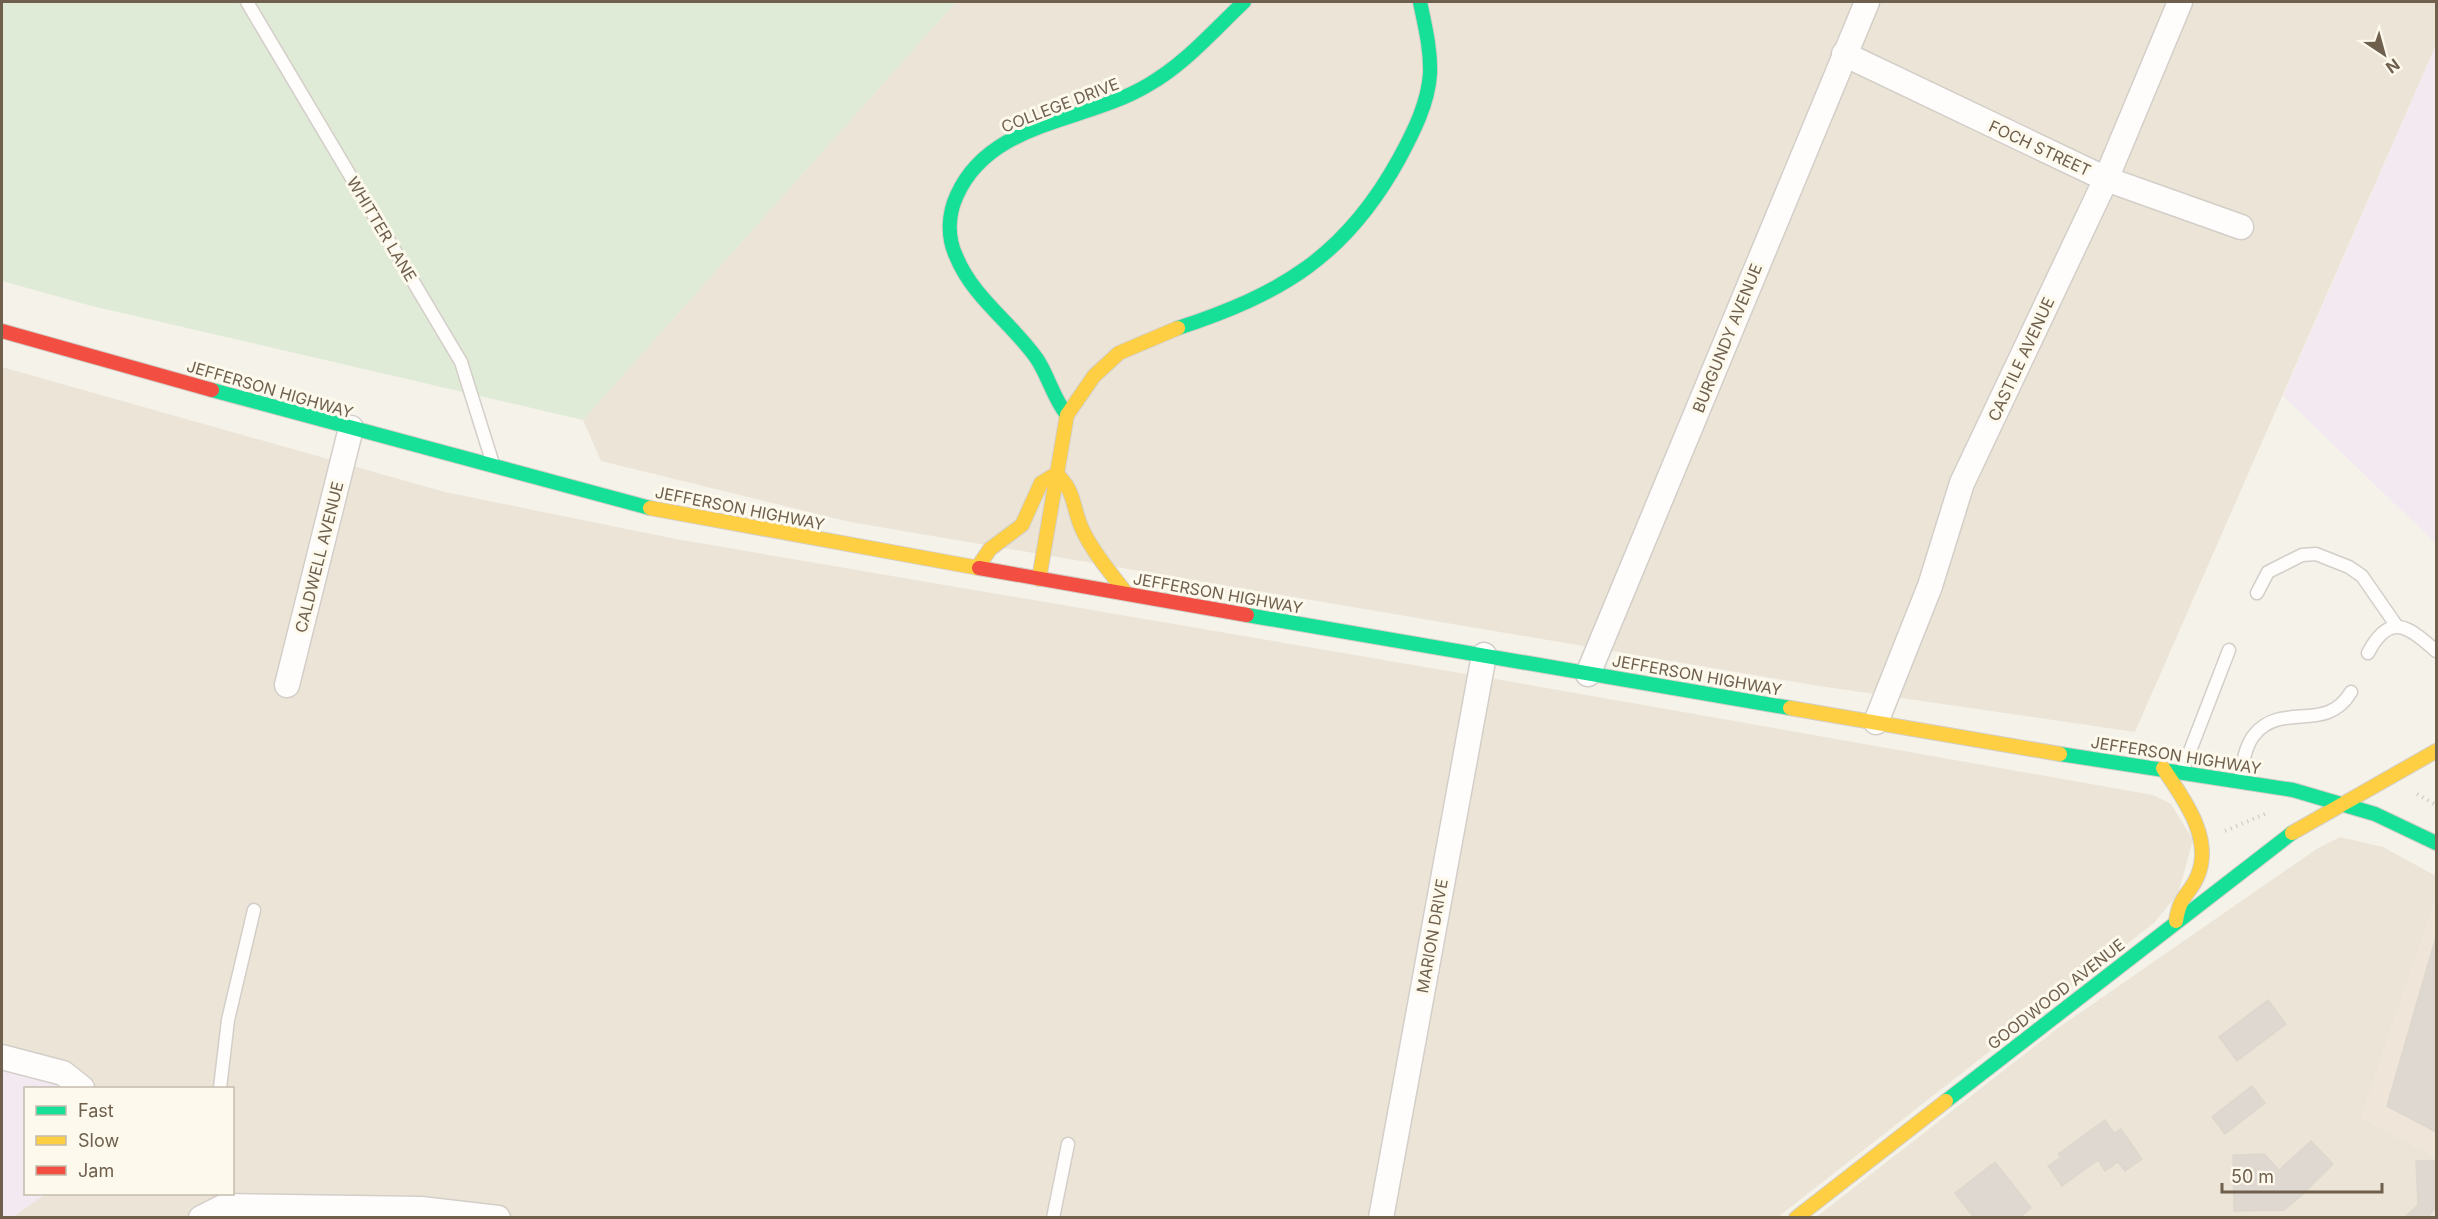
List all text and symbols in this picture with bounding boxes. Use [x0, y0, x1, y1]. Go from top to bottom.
north arrow [2354, 24, 2414, 84]
text: N [2382, 54, 2404, 78]
street label: COLLEGE DRIVE [998, 73, 1122, 137]
street label: FOCH STREET [1986, 116, 2094, 180]
street label: WHITTER LANE [343, 173, 421, 285]
street label: BURGUNDY AVENUE [1688, 260, 1766, 416]
street label: CASTILE AVENUE [1983, 294, 2059, 424]
street label: JEFFERSON HIGHWAY [184, 356, 356, 422]
street label: CALDWELL AVENUE [291, 479, 347, 635]
street label: JEFFERSON HIGHWAY [654, 482, 827, 534]
street label: JEFFERSON HIGHWAY [1131, 568, 1305, 618]
street label: JEFFERSON HIGHWAY [1610, 650, 1784, 700]
street label: JEFFERSON HIGHWAY [2089, 732, 2263, 778]
street label: MARION DRIVE [1412, 877, 1452, 995]
street label: GOODWOOD AVENUE [1983, 934, 2129, 1054]
legend [24, 1087, 234, 1195]
text: Fast [78, 1100, 114, 1121]
text: Slow [78, 1130, 119, 1151]
scale bar [2222, 1156, 2382, 1194]
text: Jam [78, 1160, 114, 1181]
text: 50 m [2231, 1166, 2274, 1187]

